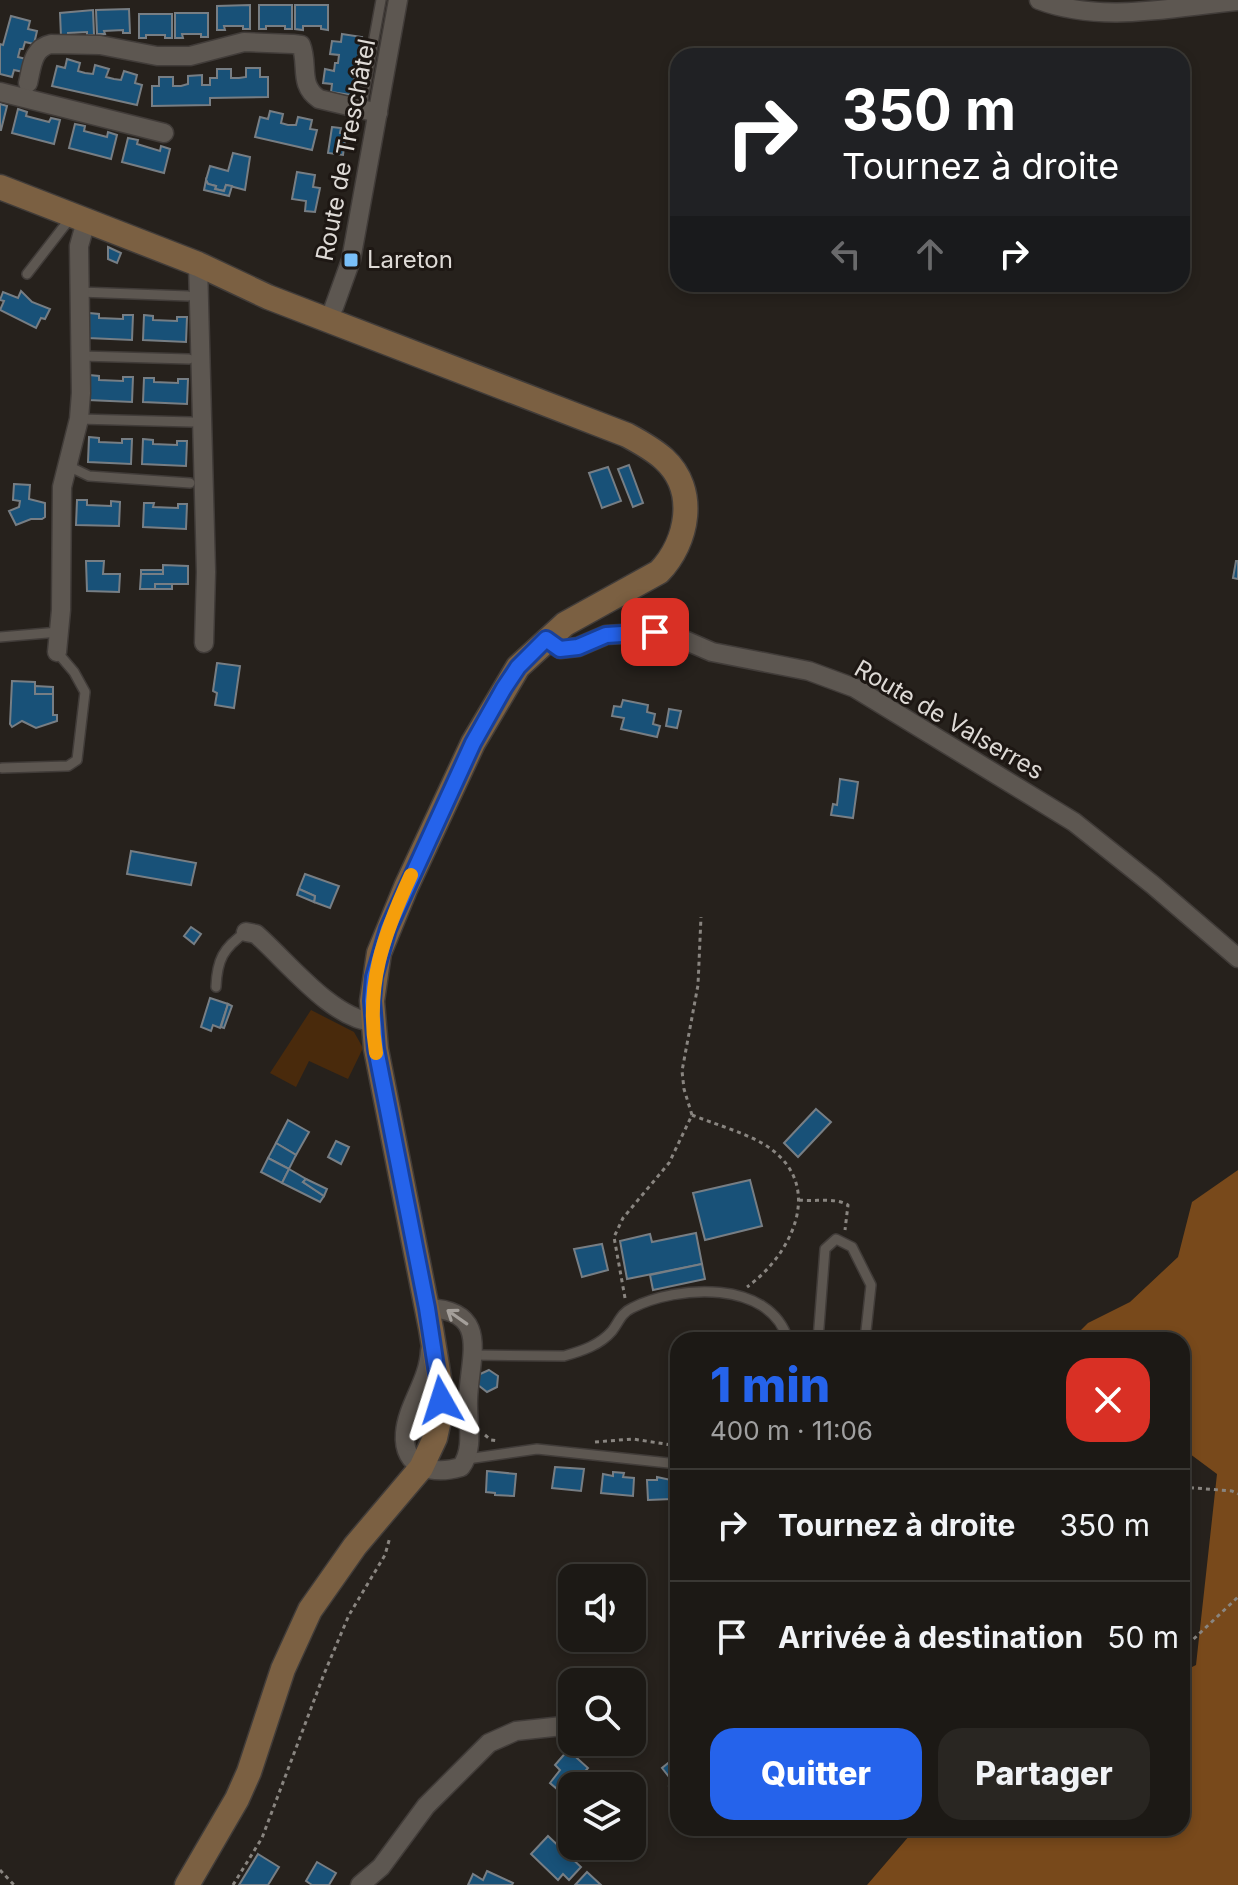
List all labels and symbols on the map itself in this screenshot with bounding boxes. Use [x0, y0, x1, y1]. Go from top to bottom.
street label: Route de Treschâtel [310, 36, 381, 263]
place label: Lareton [367, 245, 453, 274]
marker: Lareton [342, 251, 360, 269]
pin [621, 598, 689, 666]
street label: Route de Valserres [850, 654, 1049, 785]
one-way arrow [447, 1309, 468, 1326]
position arrow [399, 1358, 483, 1442]

